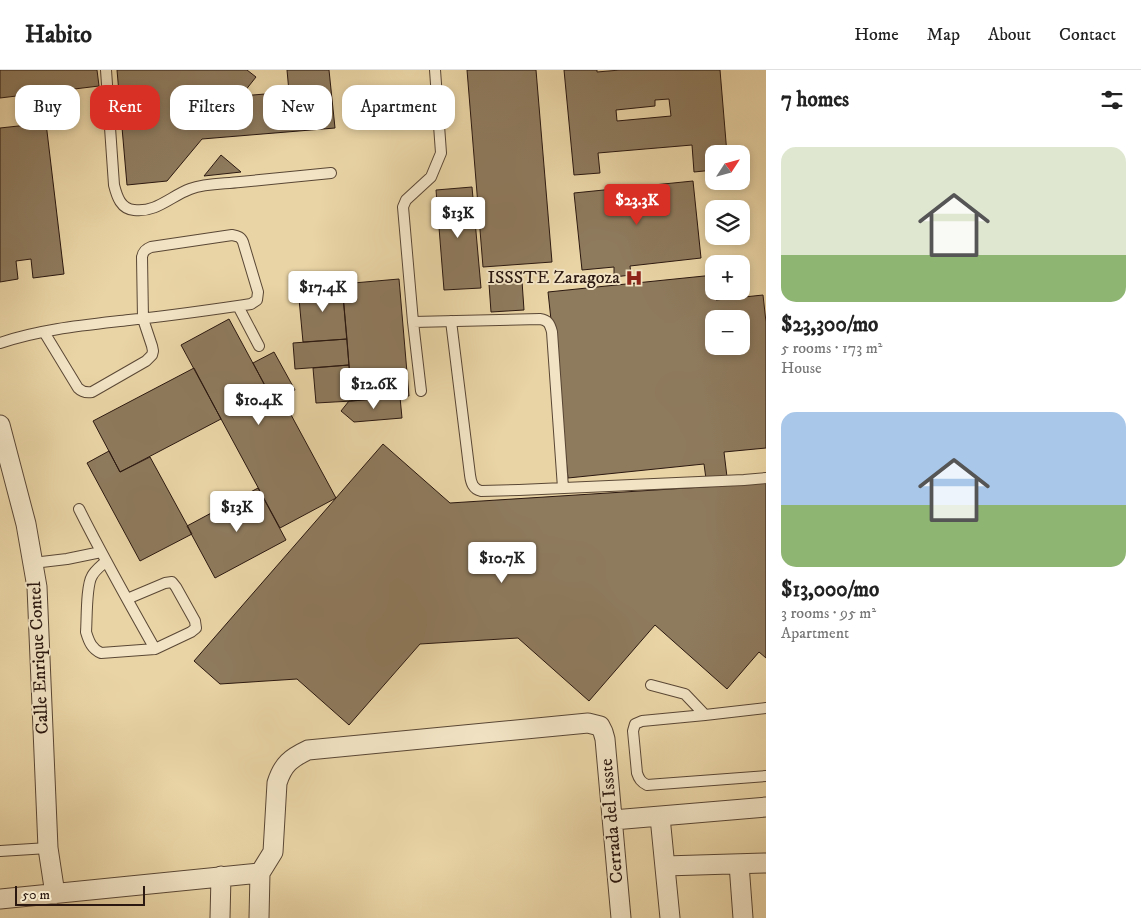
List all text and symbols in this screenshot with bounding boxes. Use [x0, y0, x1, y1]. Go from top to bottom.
text: Habito [25, 20, 92, 50]
text: Home [854, 24, 899, 46]
text: Map [927, 24, 960, 46]
text: About [988, 24, 1031, 46]
text: Contact [1059, 24, 1116, 46]
chip: Buy [15, 85, 80, 130]
chip: Rent [90, 85, 160, 130]
chip: Filters [170, 85, 253, 130]
chip: New [263, 85, 332, 130]
chip: Apartment [342, 85, 455, 130]
icon: filters [1098, 86, 1126, 114]
text: 7 homes [781, 87, 849, 113]
north arrow [705, 145, 750, 190]
map controls [705, 145, 750, 355]
icon: home [909, 180, 999, 270]
pin: $23.3K [596, 184, 678, 226]
text: $23.3K [615, 190, 659, 210]
pin: $13K [428, 196, 488, 239]
button: layers [705, 200, 750, 245]
text: $13K [442, 203, 474, 223]
button: + [705, 255, 750, 300]
place label: ISSSTE Zaragoza [487, 267, 620, 289]
hospital icon: ISSSTE Zaragoza [624, 268, 644, 288]
pin: $17.4K [282, 270, 364, 313]
text: $17.4K [299, 277, 347, 297]
button: − [705, 310, 750, 355]
text: $23,300/mo [781, 312, 878, 338]
text: 5 rooms · 173 m² [781, 338, 882, 358]
text: House [781, 358, 822, 378]
pin: $12.6K [333, 368, 415, 410]
text: $12.6K [351, 374, 397, 394]
pin: $10.4K [218, 384, 300, 426]
text: $10.4K [235, 390, 283, 410]
icon: home [909, 445, 999, 535]
pin: $13K [207, 490, 267, 533]
text: $13K [221, 497, 253, 517]
pin: $10.7K [461, 542, 543, 584]
text: $10.7K [479, 548, 525, 568]
text: $13,000/mo [781, 577, 879, 603]
street label: Calle Enrique Contel [24, 581, 54, 735]
text: 3 rooms · 95 m² [781, 603, 876, 623]
text: Apartment [781, 623, 849, 643]
street label: Cerrada del Issste [596, 758, 628, 884]
scale bar [15, 883, 145, 906]
text: 50 m [22, 886, 50, 904]

